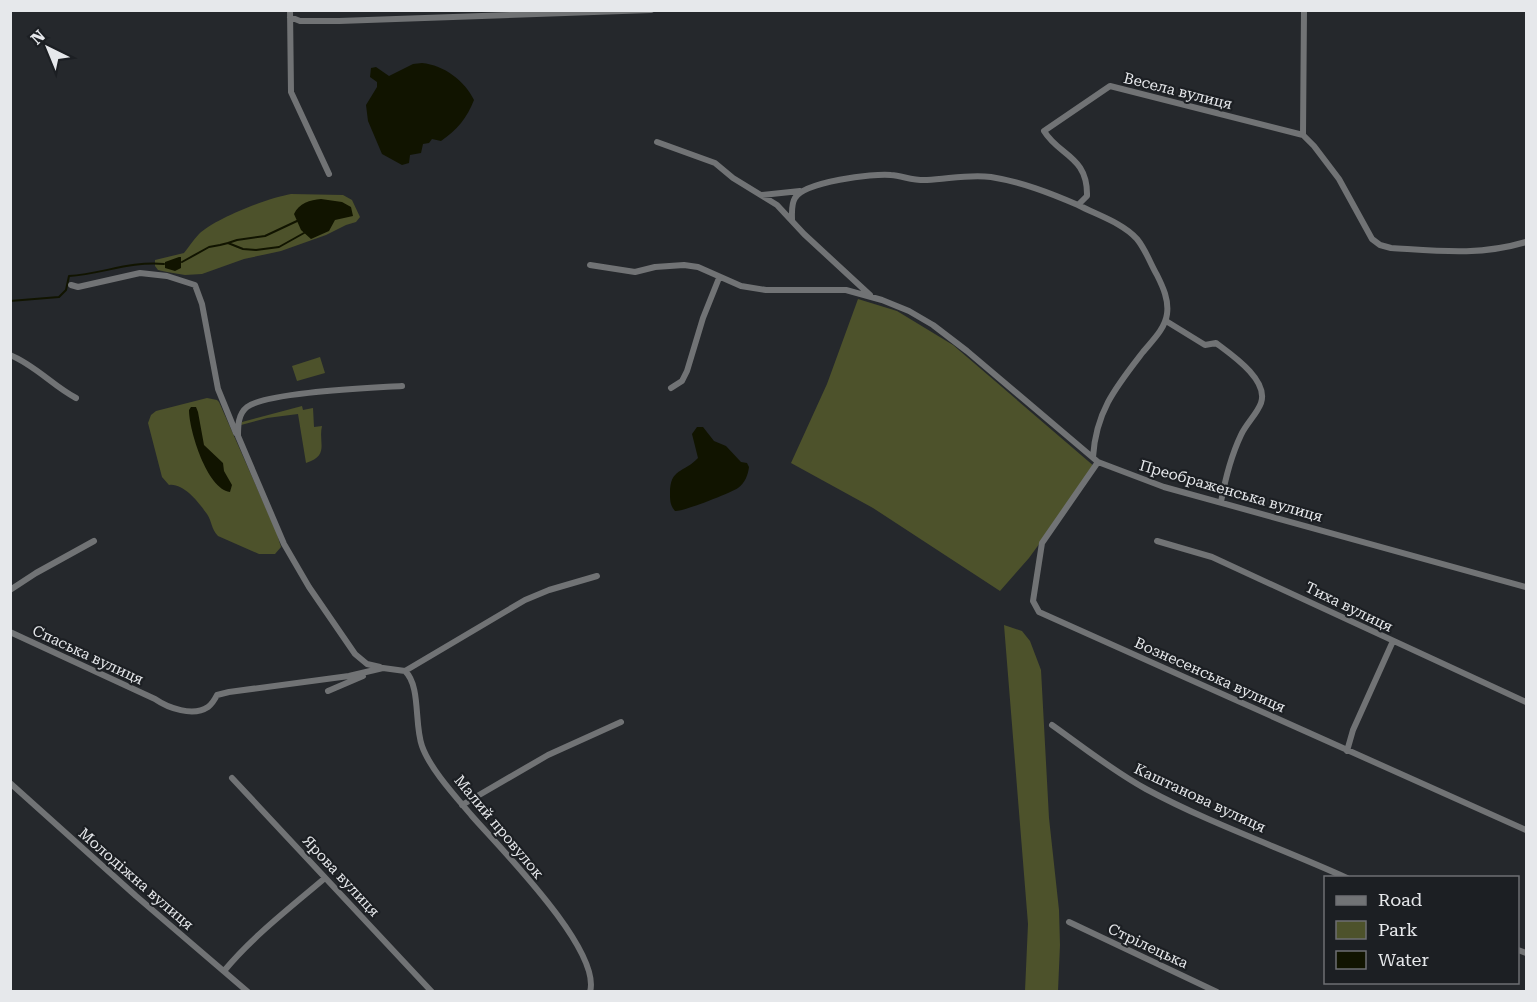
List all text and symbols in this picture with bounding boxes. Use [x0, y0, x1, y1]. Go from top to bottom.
north arrow [18, 18, 78, 78]
text: N [27, 26, 49, 49]
street label: Весела вулиця [1122, 69, 1234, 113]
street label: Преображенська вулиця [1137, 456, 1325, 526]
street label: Тиха вулиця [1302, 578, 1396, 636]
street label: Спаська вулиця [30, 621, 146, 689]
street label: Вознесенська вулиця [1132, 634, 1288, 716]
street label: Каштанова вулиця [1131, 760, 1269, 836]
street label: Малий провулок [450, 771, 548, 883]
street label: Молодіжна вулиця [75, 824, 197, 934]
street label: Ярова вулиця [299, 832, 383, 920]
legend [1324, 876, 1519, 984]
text: Road [1378, 889, 1423, 910]
text: Park [1378, 919, 1418, 940]
street label: Стрілецька [1105, 920, 1191, 972]
text: Water [1378, 949, 1429, 970]

